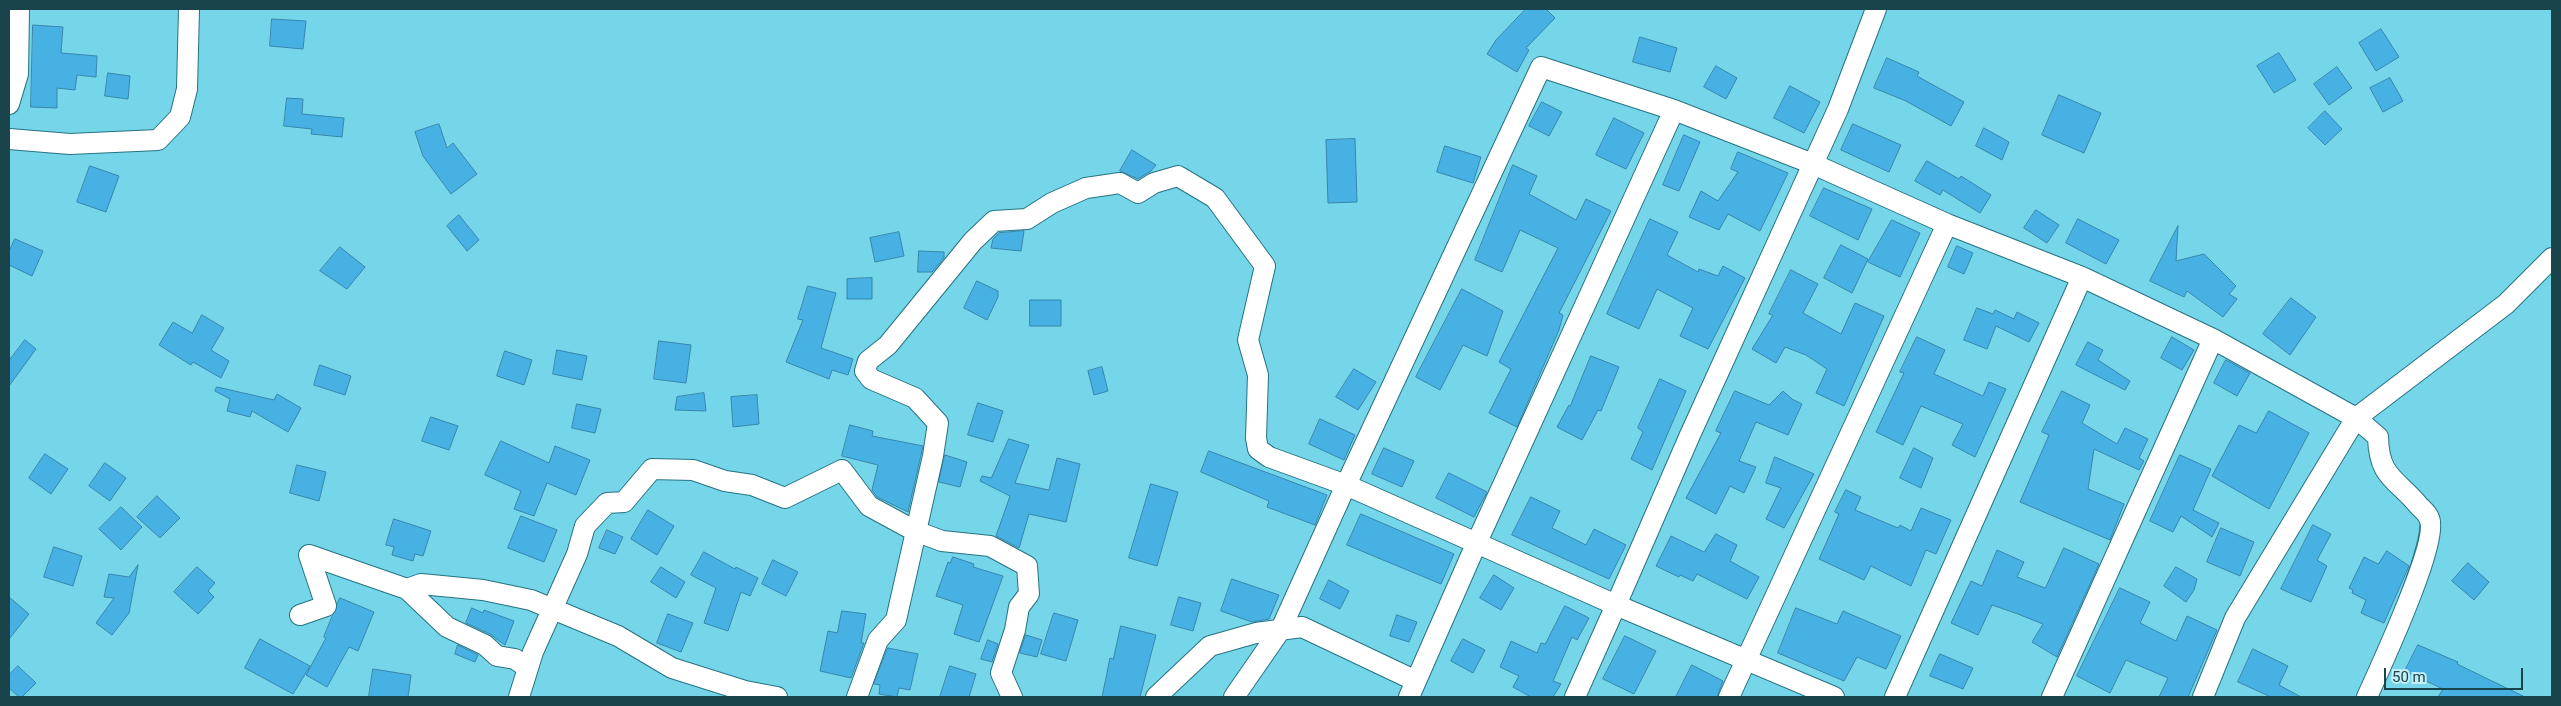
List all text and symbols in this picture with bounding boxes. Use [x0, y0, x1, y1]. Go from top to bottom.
scale bar [2386, 658, 2525, 690]
text: 50 m [2392, 668, 2426, 686]

